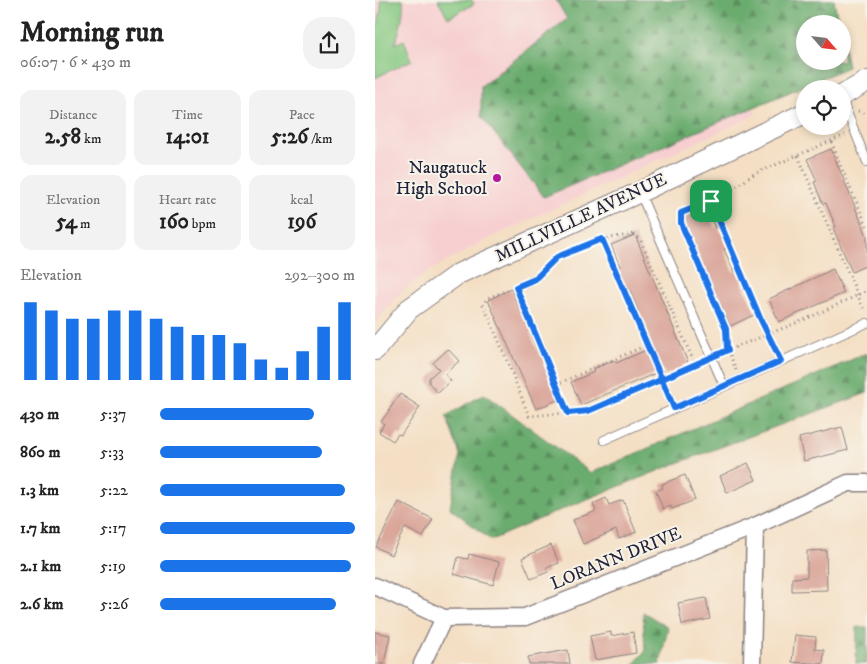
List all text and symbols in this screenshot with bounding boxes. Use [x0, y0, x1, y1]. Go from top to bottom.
text: Morning run [20, 15, 164, 50]
north arrow [796, 15, 851, 70]
map controls [796, 15, 851, 135]
button: share [303, 17, 355, 69]
text: 06:07 · 6 × 430 m [20, 52, 131, 72]
button: locate [796, 80, 851, 135]
text: Distance [49, 106, 97, 124]
text: Time [172, 106, 203, 124]
text: Pace [289, 106, 315, 124]
text: 2.58 [45, 124, 81, 150]
text: 14:01 [165, 124, 210, 150]
text: 5:26 [271, 124, 308, 150]
text: km [81, 130, 102, 148]
text: /km [308, 130, 333, 148]
place label: Naugatuck High School [396, 157, 488, 200]
street label: MILLVILLE AVENUE [492, 168, 670, 267]
marker: Naugatuck High School [491, 172, 503, 184]
pin [690, 180, 732, 222]
icon: arrive [697, 187, 725, 215]
text: Elevation [46, 191, 100, 209]
text: Heart rate [159, 191, 216, 209]
text: kcal [290, 191, 313, 209]
text: 54 [56, 209, 77, 235]
text: 160 [159, 209, 189, 235]
text: 196 [287, 209, 316, 235]
text: m [77, 215, 91, 233]
text: bpm [189, 215, 216, 233]
text: Elevation [20, 265, 82, 285]
text: 292–300 m [284, 265, 355, 285]
text: 430 m [20, 404, 59, 424]
text: 5:37 [100, 404, 127, 424]
text: 860 m [20, 442, 60, 462]
text: 5:33 [100, 442, 124, 462]
text: 1.3 km [20, 480, 59, 500]
text: 5:22 [100, 480, 128, 500]
text: 1.7 km [20, 518, 61, 538]
text: 5:17 [100, 518, 126, 538]
street label: LORANN DRIVE [547, 523, 685, 595]
text: 2.1 km [20, 556, 61, 576]
text: 5:19 [100, 556, 126, 576]
text: 2.6 km [20, 594, 64, 614]
text: 5:26 [100, 594, 128, 614]

